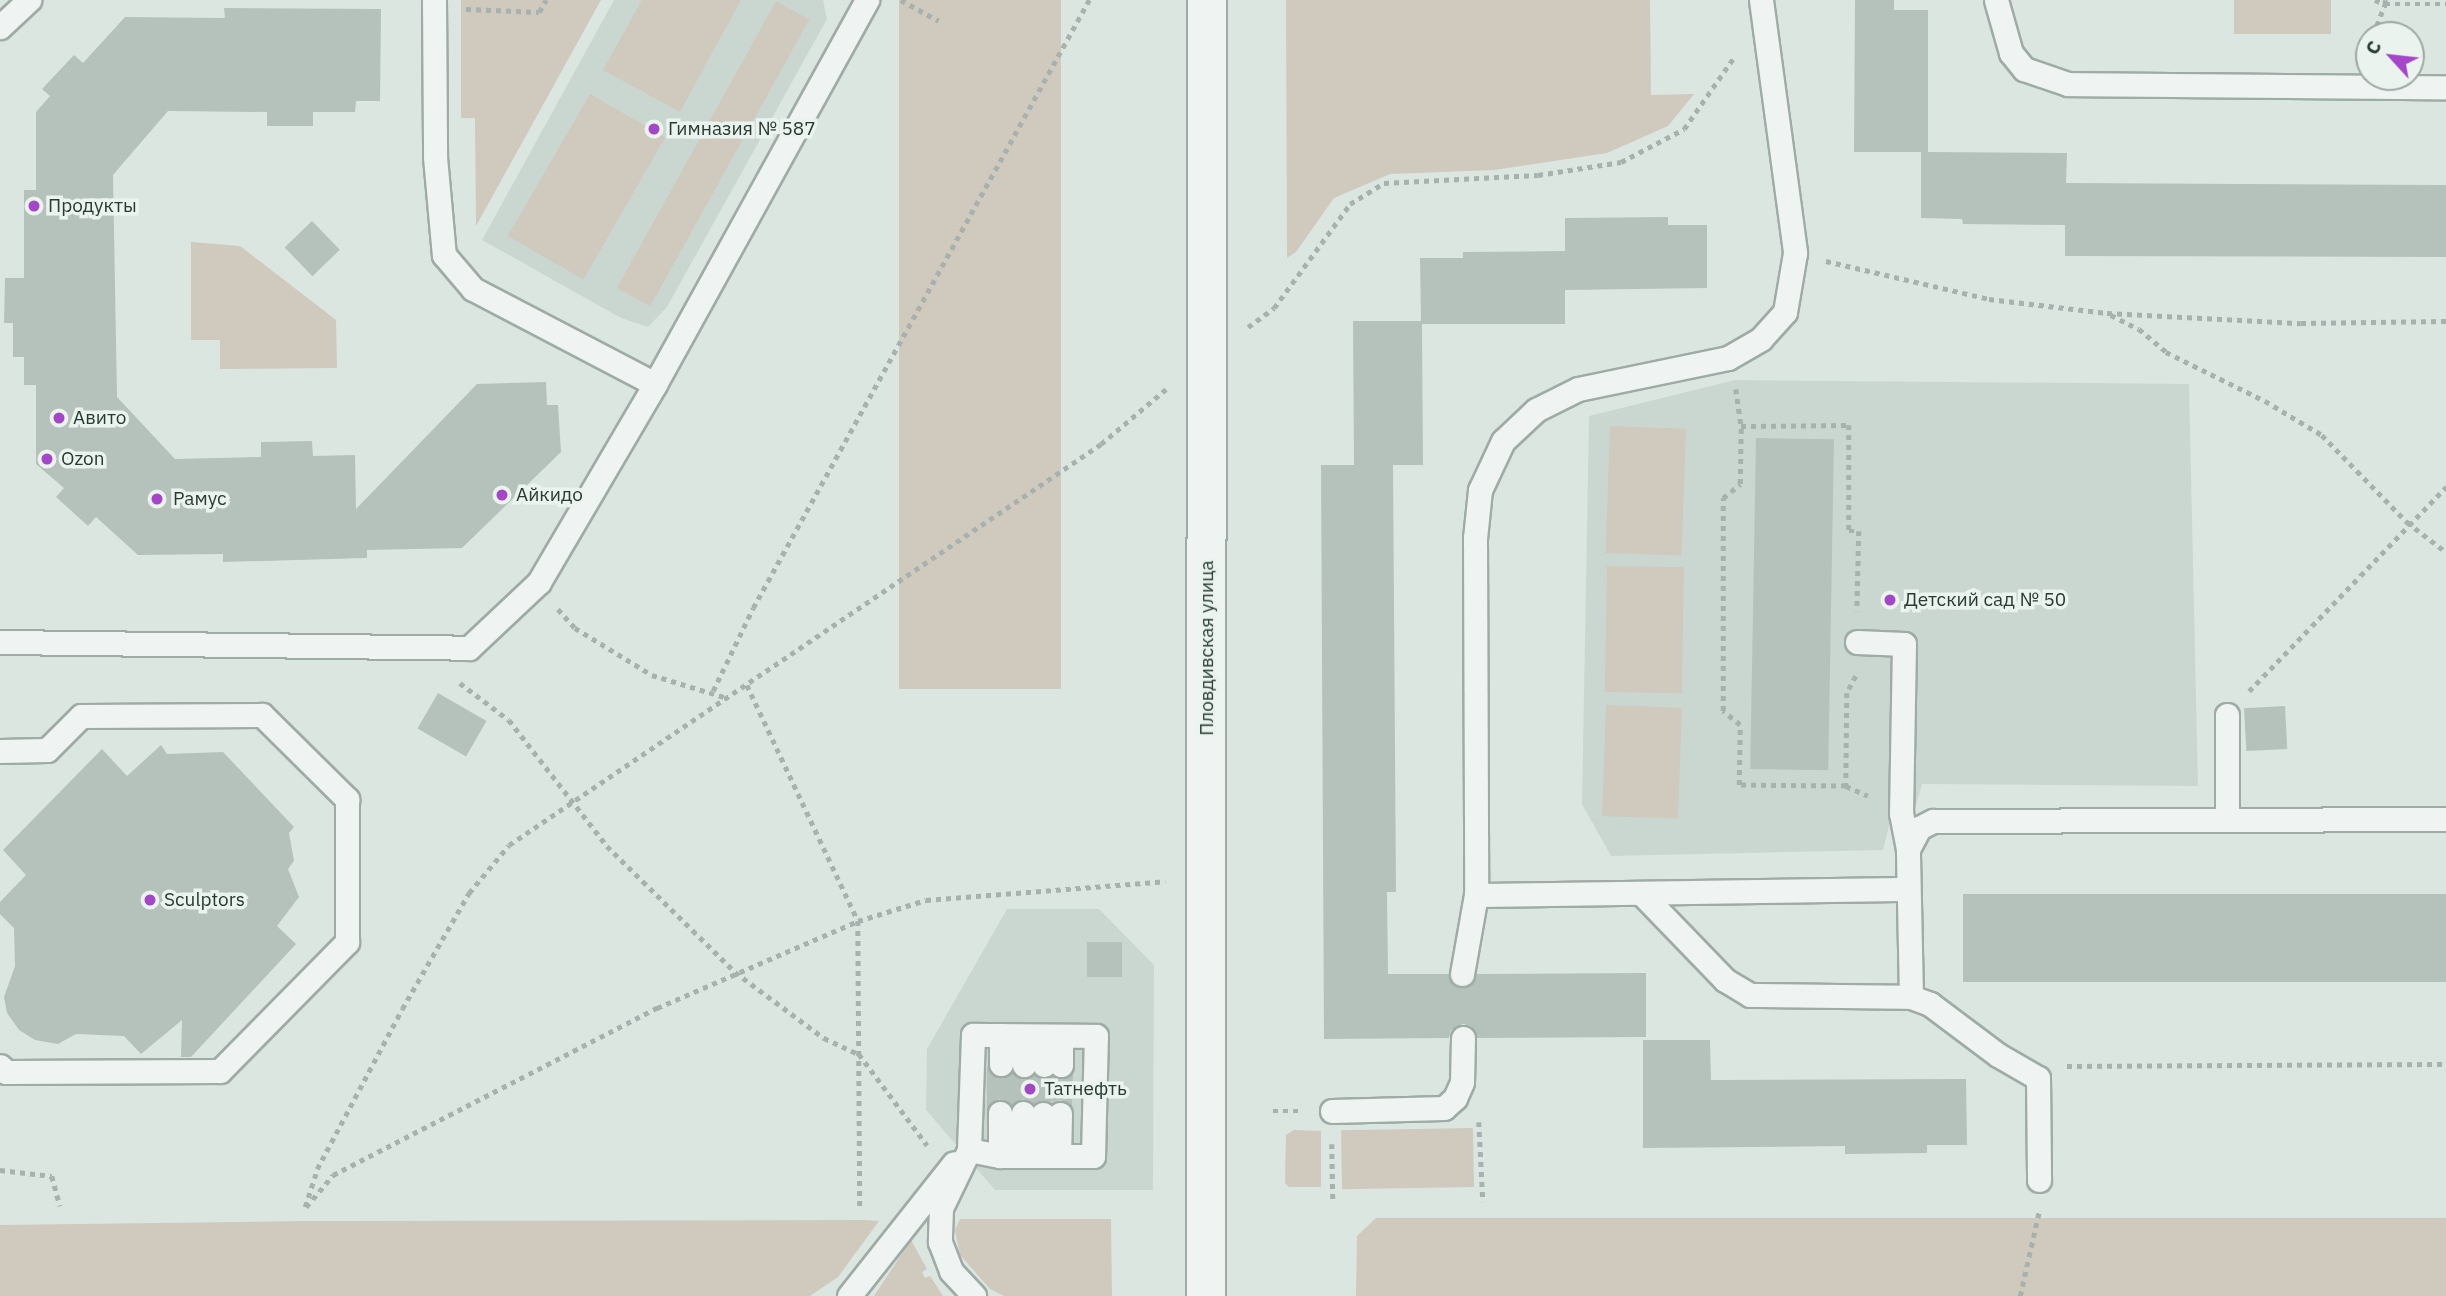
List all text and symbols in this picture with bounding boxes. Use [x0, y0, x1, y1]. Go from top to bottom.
north arrow [2355, 21, 2425, 91]
text: С [2360, 36, 2387, 58]
place label: Гимназия № 587 [668, 118, 816, 140]
marker: Гимназия № 587 [646, 121, 662, 137]
place label: Продукты [48, 195, 137, 217]
marker: Продукты [26, 198, 42, 214]
place label: Авито [73, 407, 126, 429]
marker: Авито [51, 410, 67, 426]
place label: Ozon [61, 448, 105, 470]
marker: Ozon [39, 451, 55, 467]
place label: Айкидо [516, 484, 583, 506]
marker: Айкидо [494, 487, 510, 503]
place label: Рамус [173, 488, 226, 510]
marker: Рамус [147, 489, 167, 509]
street label: Пловдивская улица [1196, 560, 1218, 736]
place label: Детский сад № 50 [1904, 589, 2066, 611]
marker: Детский сад № 50 [1882, 592, 1898, 608]
place label: Sculptors [164, 889, 245, 911]
marker: Sculptors [142, 892, 158, 908]
place label: Татнефть [1044, 1078, 1127, 1100]
marker: Татнефть [1022, 1081, 1038, 1097]

